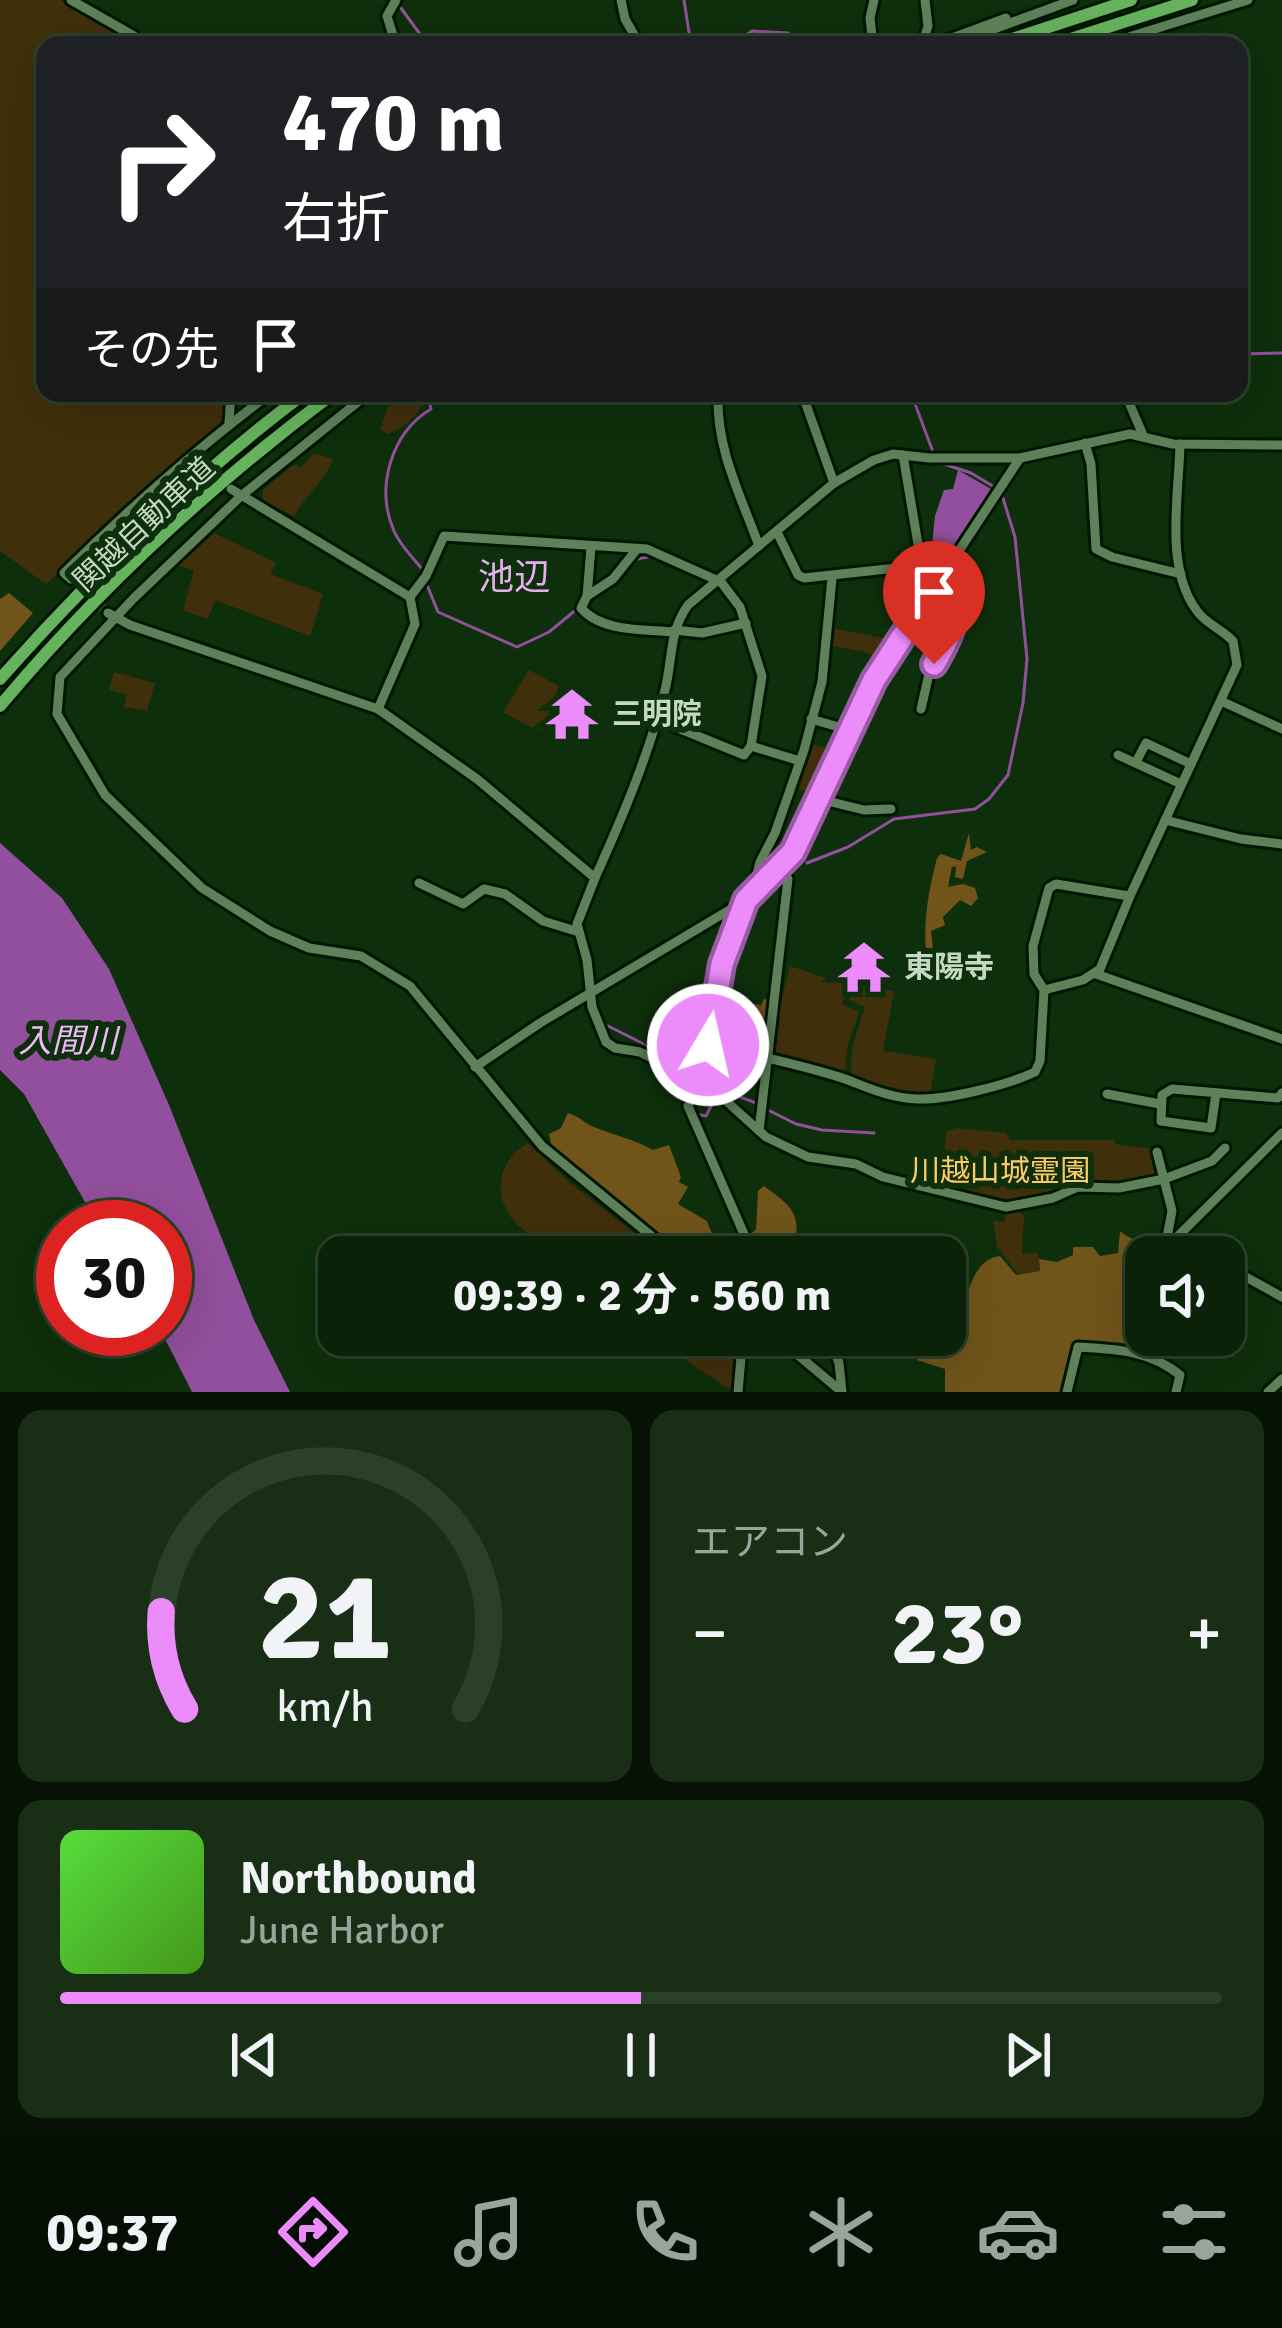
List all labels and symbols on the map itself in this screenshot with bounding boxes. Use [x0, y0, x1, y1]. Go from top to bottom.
street label: 関越自動車道 [66, 449, 223, 599]
pin [883, 541, 985, 664]
district label: 池辺 [478, 555, 550, 600]
temple icon: 三明院 [543, 685, 601, 743]
place label: 三明院 [612, 696, 702, 733]
temple icon: 東陽寺 [835, 938, 893, 996]
place label: 東陽寺 [904, 949, 994, 986]
position arrow [645, 982, 771, 1108]
water label: 入間川 [19, 1021, 121, 1062]
park label: 川越山城霊園 [910, 1153, 1090, 1190]
speed limit sign: 30 [36, 1200, 192, 1356]

